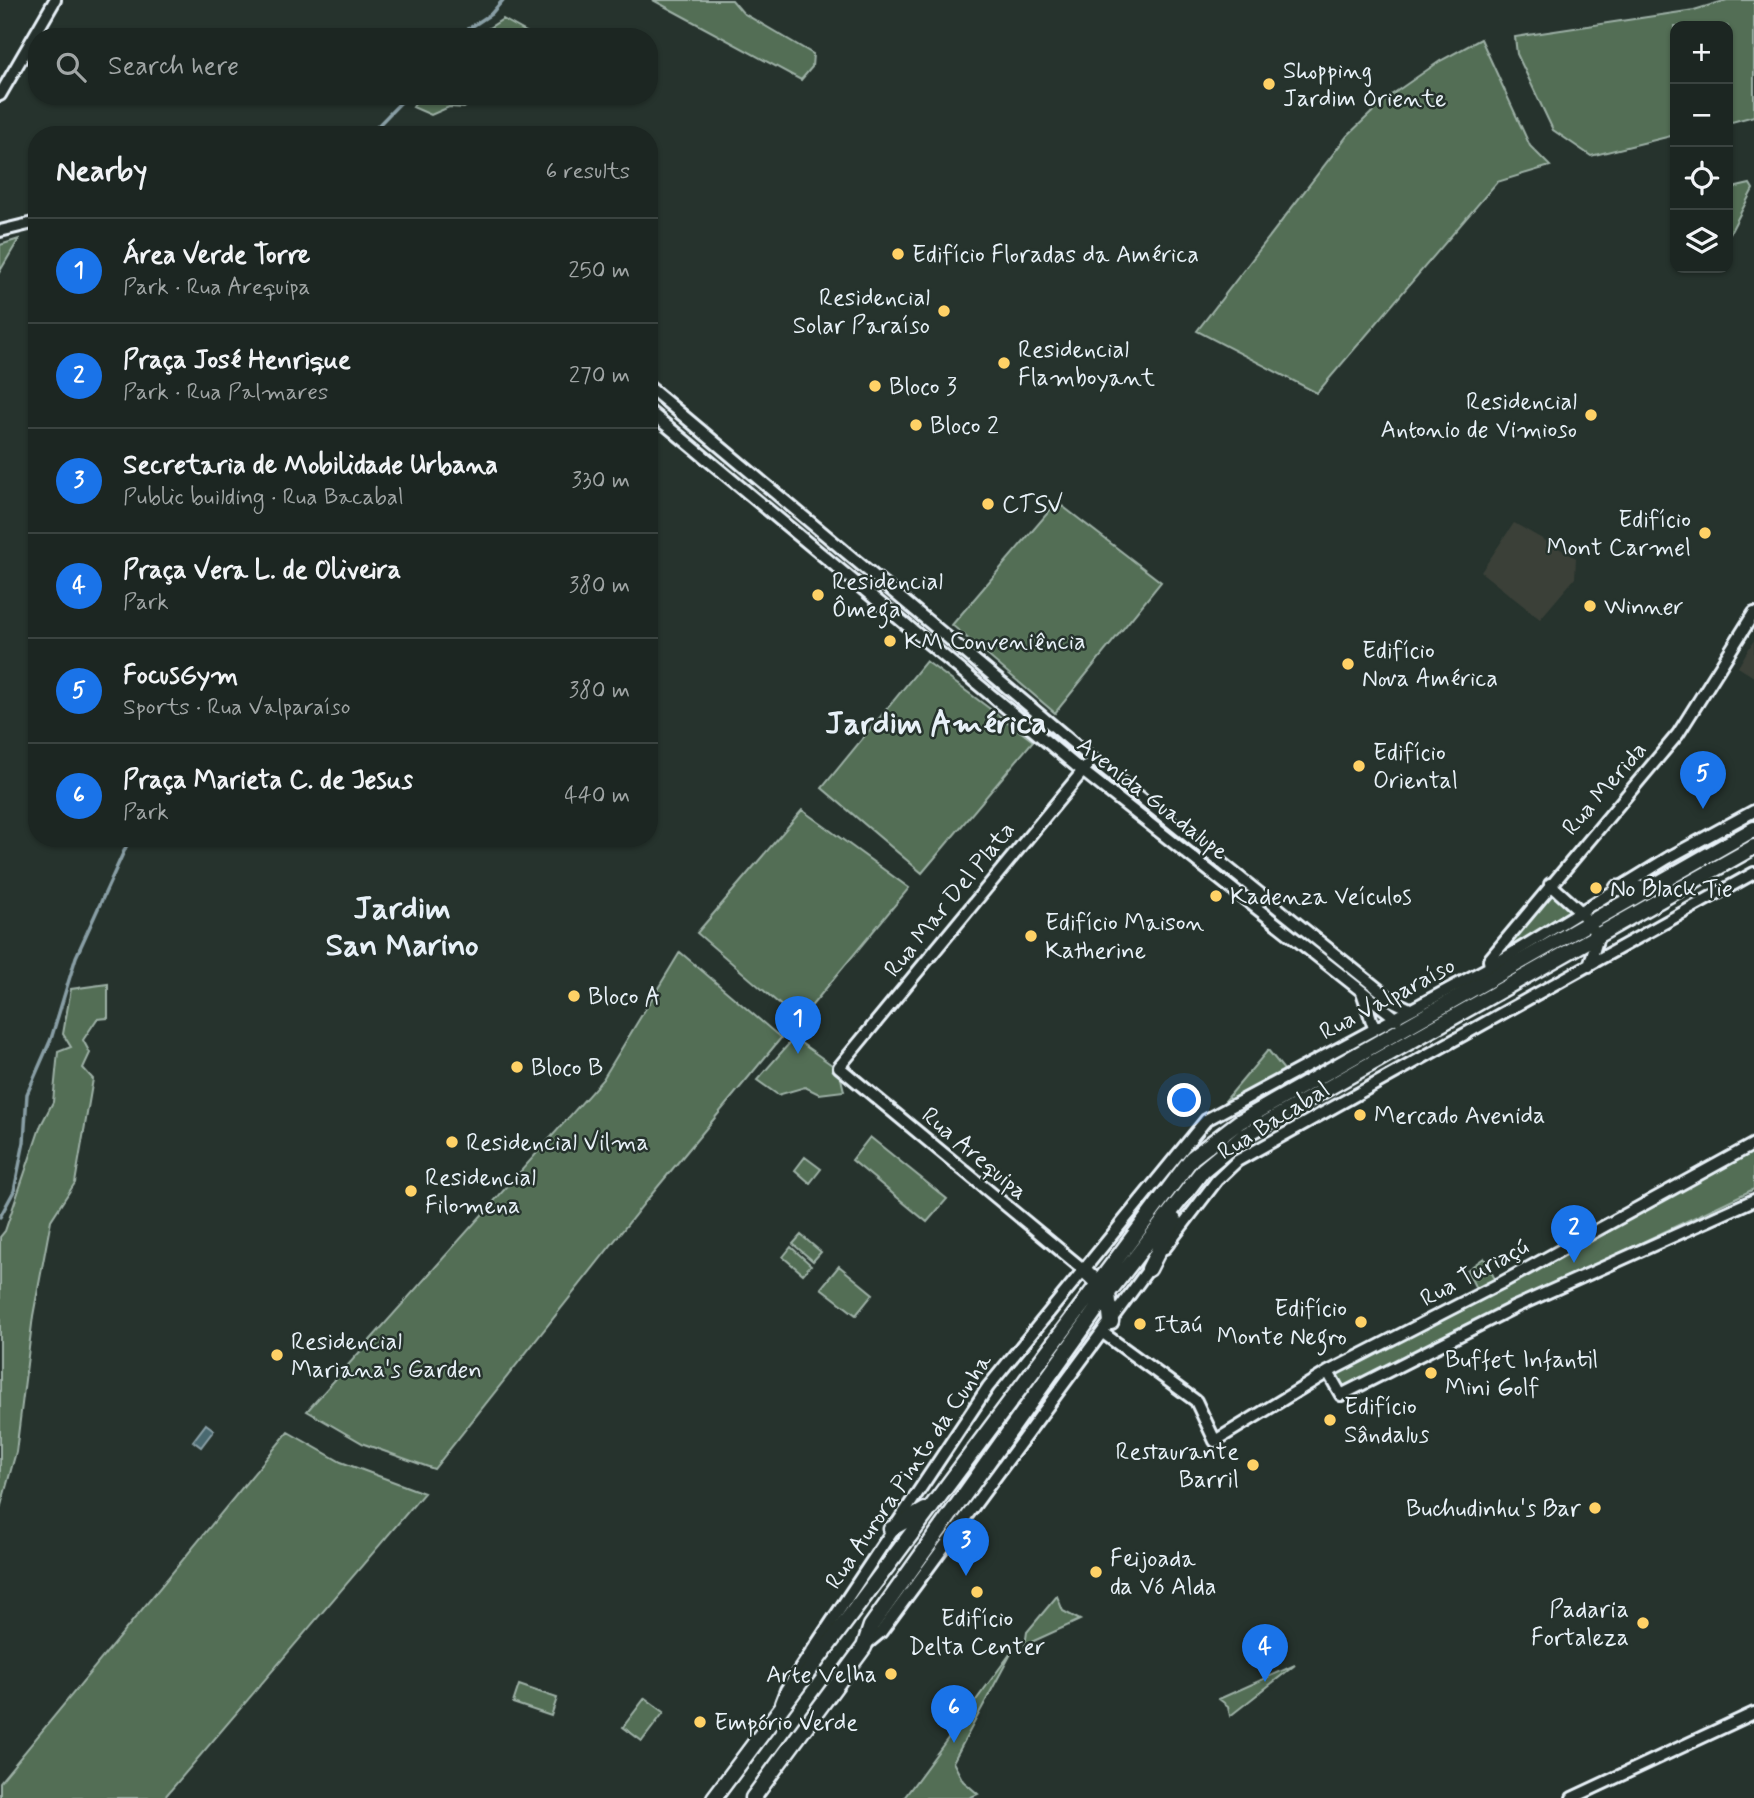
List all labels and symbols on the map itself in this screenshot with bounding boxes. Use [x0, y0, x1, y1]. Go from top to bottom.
place label: Shopping Jardim Oriente [1283, 56, 1446, 115]
marker: Shopping Jardim Oriente [1261, 76, 1277, 92]
place label: Edifício Floradas da América [912, 240, 1199, 271]
marker: Edifício Floradas da América [890, 246, 906, 262]
place label: Residencial Solar Paraíso [793, 283, 930, 342]
marker: Residencial Solar Paraíso [936, 303, 952, 319]
place label: Residencial Flamboyant [1018, 335, 1155, 394]
marker: Residencial Flamboyant [996, 355, 1012, 371]
place label: Bloco 3 [889, 372, 957, 403]
marker: Bloco 3 [867, 378, 883, 394]
place label: Residencial Antonio de Vimioso [1380, 387, 1577, 446]
marker: Residencial Antonio de Vimioso [1583, 407, 1599, 423]
place label: Bloco 2 [930, 411, 999, 442]
marker: Bloco 2 [908, 417, 924, 433]
place label: CTSV [1002, 490, 1063, 521]
marker: CTSV [980, 496, 996, 512]
place label: Edifício Mont Carmel [1546, 505, 1691, 564]
marker: Edifício Mont Carmel [1697, 525, 1713, 541]
place label: Residencial Ômega [832, 567, 943, 629]
marker: Residencial Ômega [810, 587, 826, 603]
place label: Winner [1604, 592, 1684, 623]
marker: Winner [1582, 598, 1598, 614]
place label: KM Conveniência [904, 627, 1086, 658]
marker: KM Conveniência [882, 633, 898, 649]
place label: Edifício Nova América [1362, 636, 1498, 695]
marker: Edifício Nova América [1340, 656, 1356, 672]
district label: Jardim América [825, 703, 1047, 745]
street label: Avenida Guadalupe [1070, 730, 1234, 868]
street label: Rua Merida [1556, 735, 1655, 843]
place label: Edifício Oriental [1373, 738, 1458, 797]
pin: 5 [1680, 751, 1726, 809]
marker: Edifício Oriental [1351, 758, 1367, 774]
street label: Rua Mar Del Plata [878, 816, 1023, 984]
place label: No Black Tie [1610, 874, 1733, 905]
marker: No Black Tie [1588, 880, 1604, 896]
place label: Kadenza Veículos [1230, 882, 1412, 913]
district label: Jardim San Marino [325, 888, 479, 967]
marker: Kadenza Veículos [1208, 888, 1224, 904]
place label: Edifício Maison Katherine [1045, 908, 1205, 967]
marker: Edifício Maison Katherine [1023, 928, 1039, 944]
street label: Rua Valparaíso [1314, 951, 1461, 1048]
place label: Bloco A [588, 982, 661, 1013]
marker: Bloco A [566, 988, 582, 1004]
pin: 1 [775, 996, 821, 1054]
place label: Bloco B [531, 1053, 603, 1084]
marker: Bloco B [509, 1059, 525, 1075]
street label: Rua Bacabal [1212, 1075, 1336, 1168]
your location [1167, 1083, 1201, 1117]
street label: Rua Arequipa [915, 1101, 1034, 1208]
place label: Mercado Avenida [1374, 1101, 1545, 1132]
marker: Mercado Avenida [1352, 1107, 1368, 1123]
place label: Residencial Vilma [466, 1128, 649, 1159]
marker: Residencial Vilma [444, 1134, 460, 1150]
place label: Residencial Filomena [425, 1163, 536, 1222]
marker: Residencial Filomena [403, 1183, 419, 1199]
pin: 2 [1551, 1205, 1597, 1263]
street label: Rua Turiaçú [1415, 1232, 1534, 1315]
place label: Edifício Monte Negro [1217, 1294, 1347, 1356]
place label: Itaú [1154, 1310, 1202, 1341]
marker: Edifício Monte Negro [1353, 1314, 1369, 1330]
marker: Itaú [1132, 1316, 1148, 1332]
place label: Residencial Mariana's Garden [291, 1327, 482, 1386]
place label: Buffet Infantil Mini Golf [1445, 1345, 1598, 1404]
marker: Residencial Mariana's Garden [269, 1347, 285, 1363]
street label: Rua Aurora Pinto da Cunha [819, 1348, 1000, 1596]
marker: Buffet Infantil Mini Golf [1423, 1365, 1439, 1381]
place label: Edifício Sândalus [1344, 1392, 1430, 1451]
marker: Edifício Sândalus [1322, 1412, 1338, 1428]
place label: Restaurante Barril [1116, 1437, 1239, 1496]
marker: Restaurante Barril [1245, 1457, 1261, 1473]
place label: Buchudinhu's Bar [1406, 1494, 1582, 1525]
marker: Buchudinhu's Bar [1587, 1500, 1603, 1516]
pin: 3 [943, 1518, 989, 1576]
place label: Feijoada da Vó Alda [1110, 1544, 1217, 1603]
marker: Feijoada da Vó Alda [1088, 1564, 1104, 1580]
marker: Edifício Delta Center [969, 1584, 985, 1600]
place label: Padaria Fortaleza [1531, 1595, 1629, 1654]
place label: Edifício Delta Center [909, 1604, 1045, 1663]
marker: Padaria Fortaleza [1635, 1615, 1651, 1631]
pin: 4 [1242, 1624, 1288, 1682]
place label: Arte Velha [766, 1660, 877, 1691]
marker: Arte Velha [883, 1666, 899, 1682]
pin: 6 [931, 1685, 977, 1743]
place label: Empório Verde [714, 1708, 858, 1739]
marker: Empório Verde [692, 1714, 708, 1730]

